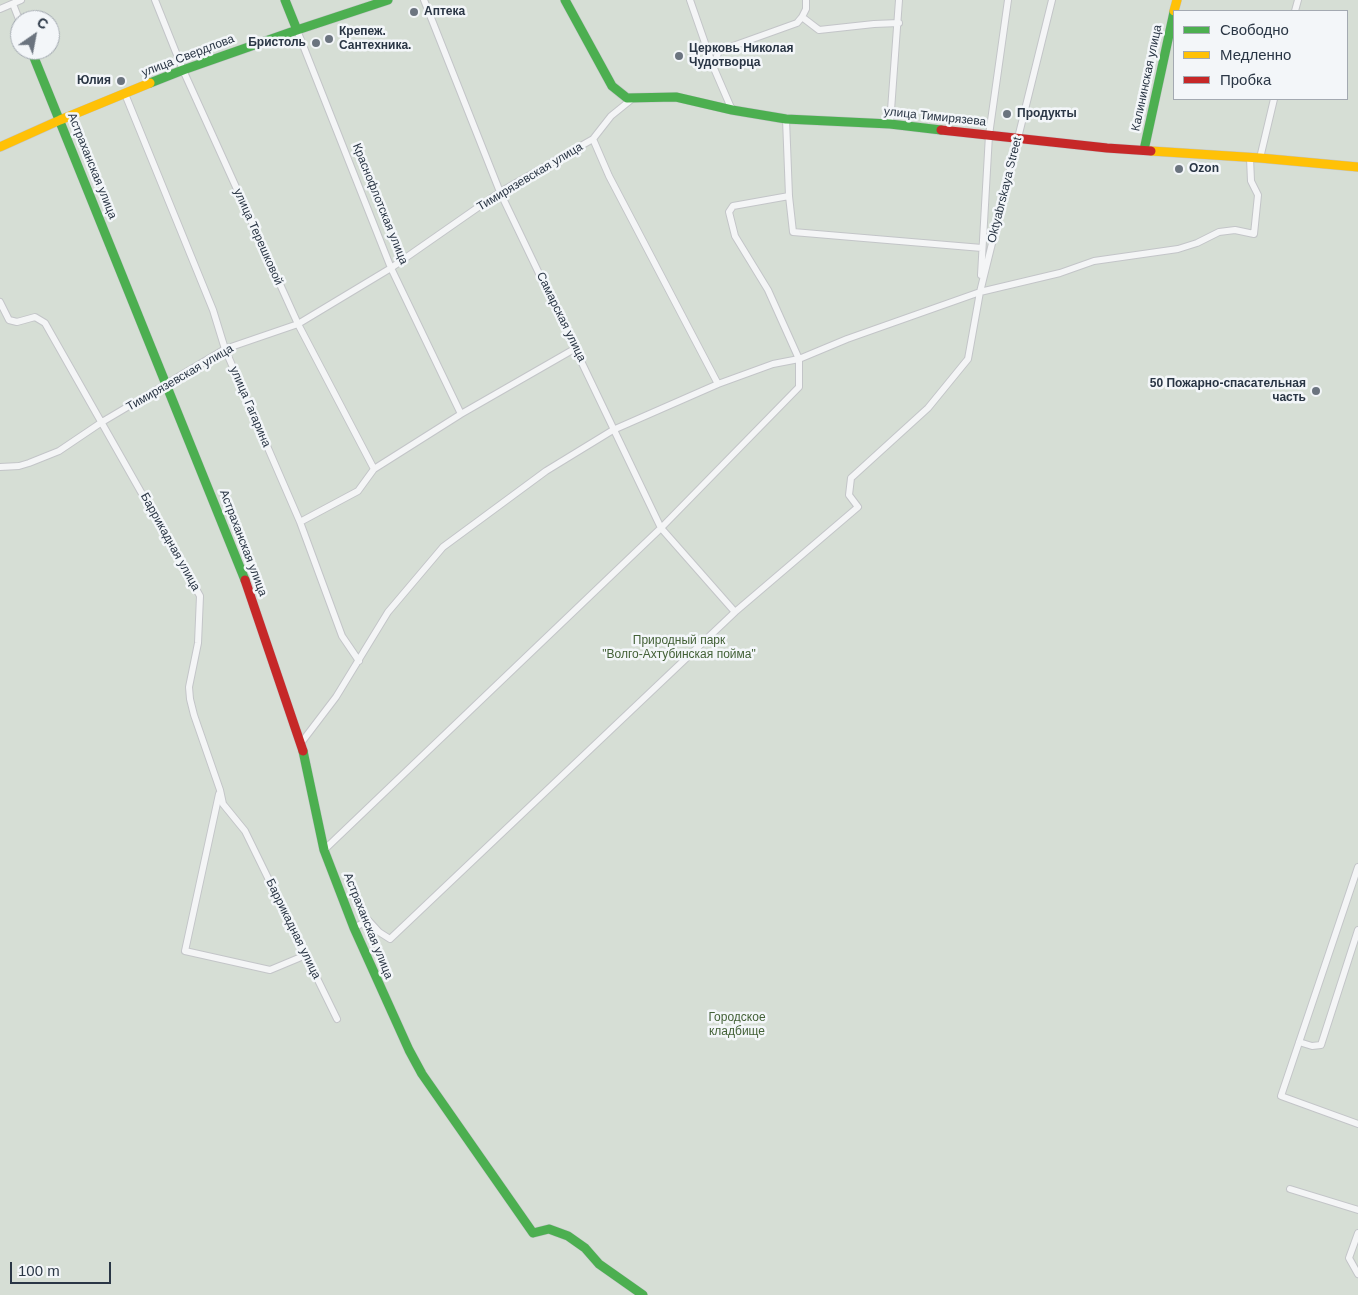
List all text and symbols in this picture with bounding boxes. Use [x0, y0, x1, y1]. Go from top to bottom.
place label: Аптека [424, 5, 465, 19]
marker: Аптека [408, 6, 420, 18]
north arrow [10, 10, 60, 60]
legend [1173, 10, 1348, 100]
text: С [34, 14, 51, 33]
text: Свободно [1220, 21, 1289, 38]
street label: Калининская улица [1129, 24, 1165, 132]
place label: Крепеж. Сантехника. [339, 25, 411, 53]
street label: улица Свердлова [140, 32, 236, 80]
marker: Крепеж. Сантехника. [323, 33, 335, 45]
place label: Бристоль [248, 36, 306, 50]
marker: Бристоль [310, 37, 322, 49]
place label: Церковь Николая Чудотворца [689, 42, 793, 70]
text: Медленно [1220, 46, 1291, 63]
marker: Церковь Николая Чудотворца [673, 50, 685, 62]
text: Пробка [1220, 71, 1271, 88]
place label: Юлия [77, 74, 111, 88]
marker: Юлия [115, 75, 127, 87]
street label: улица Тимирязева [883, 104, 987, 130]
place label: Продукты [1017, 107, 1077, 121]
marker: Продукты [1001, 108, 1013, 120]
street label: Астраханская улица [64, 111, 120, 221]
street label: Oktyabrskaya Street [985, 136, 1025, 244]
street label: Тимирязевская улица [475, 140, 585, 214]
street label: Краснофлотская улица [349, 141, 411, 267]
place label: Ozon [1189, 162, 1219, 176]
marker: Ozon [1173, 163, 1185, 175]
street label: улица Терешковой [230, 186, 286, 288]
street label: Самарская улица [533, 270, 589, 364]
street label: Тимирязевская улица [124, 342, 236, 414]
street label: улица Гагарина [227, 364, 273, 450]
place label: 50 Пожарно-спасательная часть [1150, 377, 1306, 405]
marker: 50 Пожарно-спасательная часть [1310, 385, 1322, 397]
street label: Астраханская улица [216, 488, 270, 598]
street label: Баррикадная улица [137, 490, 203, 594]
park label: Природный парк "Волго-Ахтубинская пойма" [602, 634, 756, 662]
street label: Астраханская улица [340, 871, 396, 981]
street label: Баррикадная улица [262, 876, 324, 982]
park label: Городское кладбище [708, 1011, 766, 1039]
scale bar [12, 1252, 114, 1284]
text: 100 m [18, 1262, 60, 1279]

